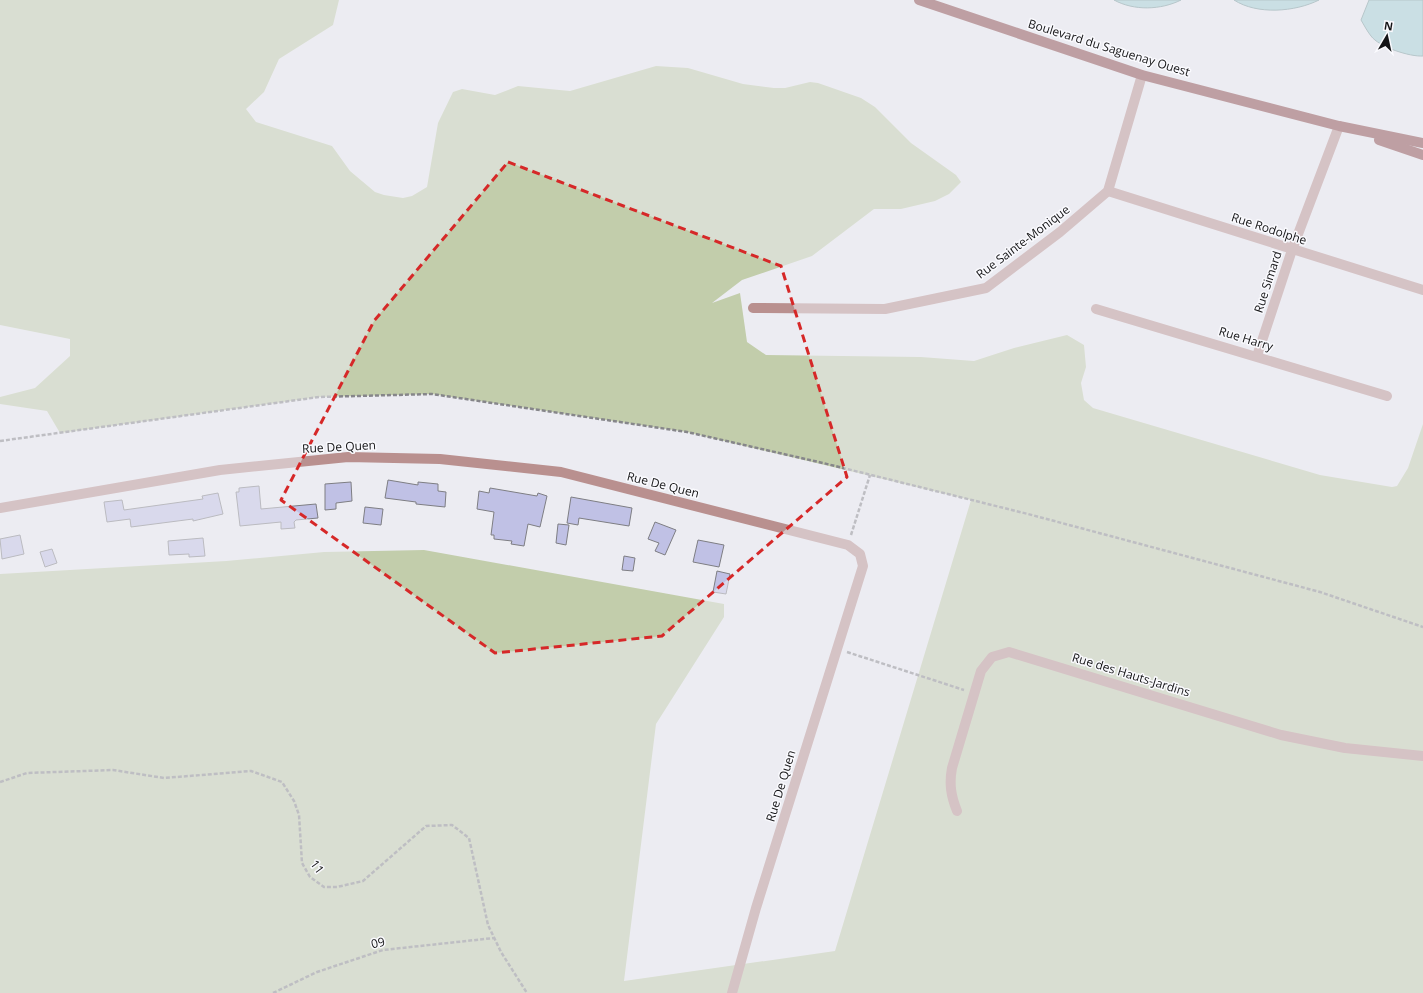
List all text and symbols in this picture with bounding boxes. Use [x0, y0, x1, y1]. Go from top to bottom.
street label: Boulevard du Saguenay Ouest [1026, 15, 1192, 80]
north arrow [1367, 16, 1407, 56]
text: N [1383, 18, 1394, 34]
street label: Rue Sainte-Monique [972, 201, 1073, 282]
street label: Rue Rodolphe [1229, 208, 1309, 249]
street label: Rue Simard [1250, 249, 1286, 315]
street label: Rue Harry [1217, 322, 1276, 355]
street label: Rue De Quen [302, 436, 376, 457]
street label: Rue De Quen [625, 467, 701, 502]
street label: Rue des Hauts-Jardins [1070, 648, 1192, 701]
street label: Rue De Quen [762, 748, 799, 824]
street label: 11 [306, 856, 328, 877]
street label: 09 [369, 933, 387, 952]

